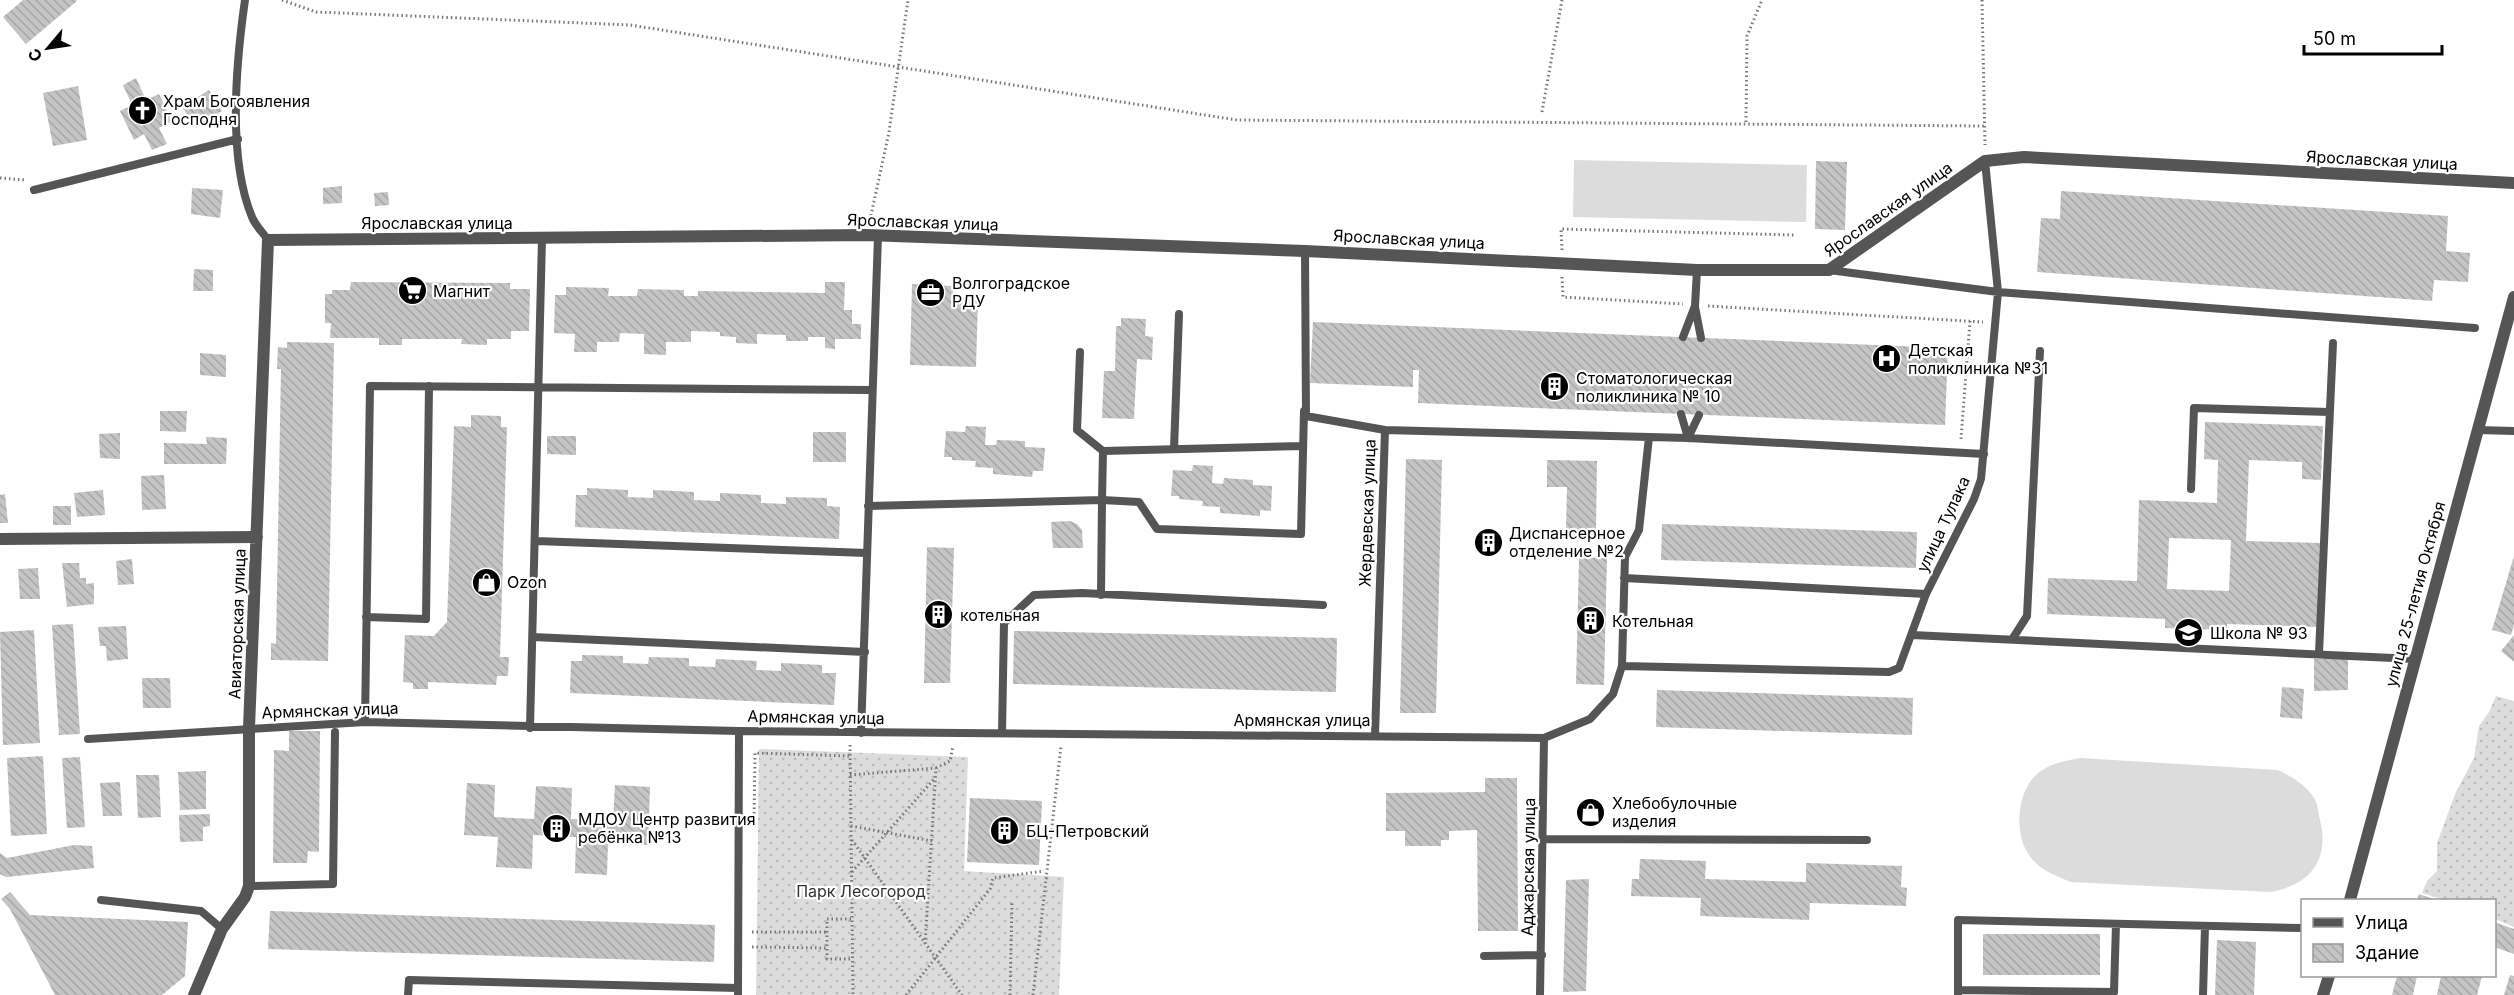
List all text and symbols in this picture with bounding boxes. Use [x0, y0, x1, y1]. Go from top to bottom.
north arrow [18, 18, 78, 78]
scale bar [2304, 18, 2442, 56]
text: 50 m [2313, 28, 2356, 49]
text: С [23, 45, 46, 65]
place label: Храм Богоявления Господня [163, 91, 310, 129]
church icon: Храм Богоявления Господня [126, 94, 158, 126]
street label: Ярославская улица [2306, 146, 2458, 174]
street label: Ярославская улица [1820, 157, 1956, 261]
street label: Ярославская улица [847, 209, 999, 235]
street label: Ярославская улица [361, 213, 513, 233]
street label: Ярославская улица [1333, 225, 1485, 253]
place label: Волгоградское РДУ [952, 273, 1070, 311]
supermarket icon: Магнит [396, 275, 428, 307]
office icon: Волгоградское РДУ [915, 276, 947, 308]
place label: Магнит [433, 281, 491, 301]
place label: Детская поликлиника №31 [1908, 340, 2048, 378]
hospital icon: Детская поликлиника №31 [1871, 343, 1903, 375]
place label: Стоматологическая поликлиника № 10 [1576, 368, 1732, 406]
building icon: Стоматологическая поликлиника № 10 [1539, 371, 1571, 403]
street label: Жердевская улица [1354, 439, 1380, 587]
street label: улица Тулака [1912, 473, 1974, 575]
street label: улица 25-летия Октября [2381, 499, 2449, 689]
place label: Диспансерное отделение №2 [1509, 523, 1625, 561]
building icon: Диспансерное отделение №2 [1472, 526, 1504, 558]
street label: Авиаторская улица [224, 548, 250, 700]
shop icon: Ozon [470, 566, 502, 598]
place label: Ozon [507, 572, 547, 592]
building icon: котельная [923, 599, 955, 631]
place label: котельная [960, 605, 1040, 625]
building icon: Котельная [1575, 605, 1607, 637]
place label: Котельная [1612, 611, 1694, 631]
school or university icon: Школа № 93 [2173, 617, 2205, 649]
place label: Школа № 93 [2210, 623, 2308, 643]
street label: Армянская улица [261, 698, 399, 722]
street label: Армянская улица [747, 706, 885, 728]
street label: Армянская улица [1233, 710, 1371, 730]
place label: Хлебобулочные изделия [1612, 793, 1737, 831]
shop icon: Хлебобулочные изделия [1575, 796, 1607, 828]
street label: Аджарская улица [1517, 798, 1539, 936]
place label: МДОУ Центр развития ребёнка №13 [578, 809, 756, 847]
building icon: МДОУ Центр развития ребёнка №13 [541, 812, 573, 844]
building icon: БЦ-Петровский [989, 815, 1021, 847]
place label: БЦ-Петровский [1026, 821, 1149, 841]
park label: Парк Лесогород [796, 881, 926, 901]
legend [2301, 899, 2496, 977]
text: Улица [2355, 912, 2408, 933]
text: Здание [2355, 942, 2419, 963]

